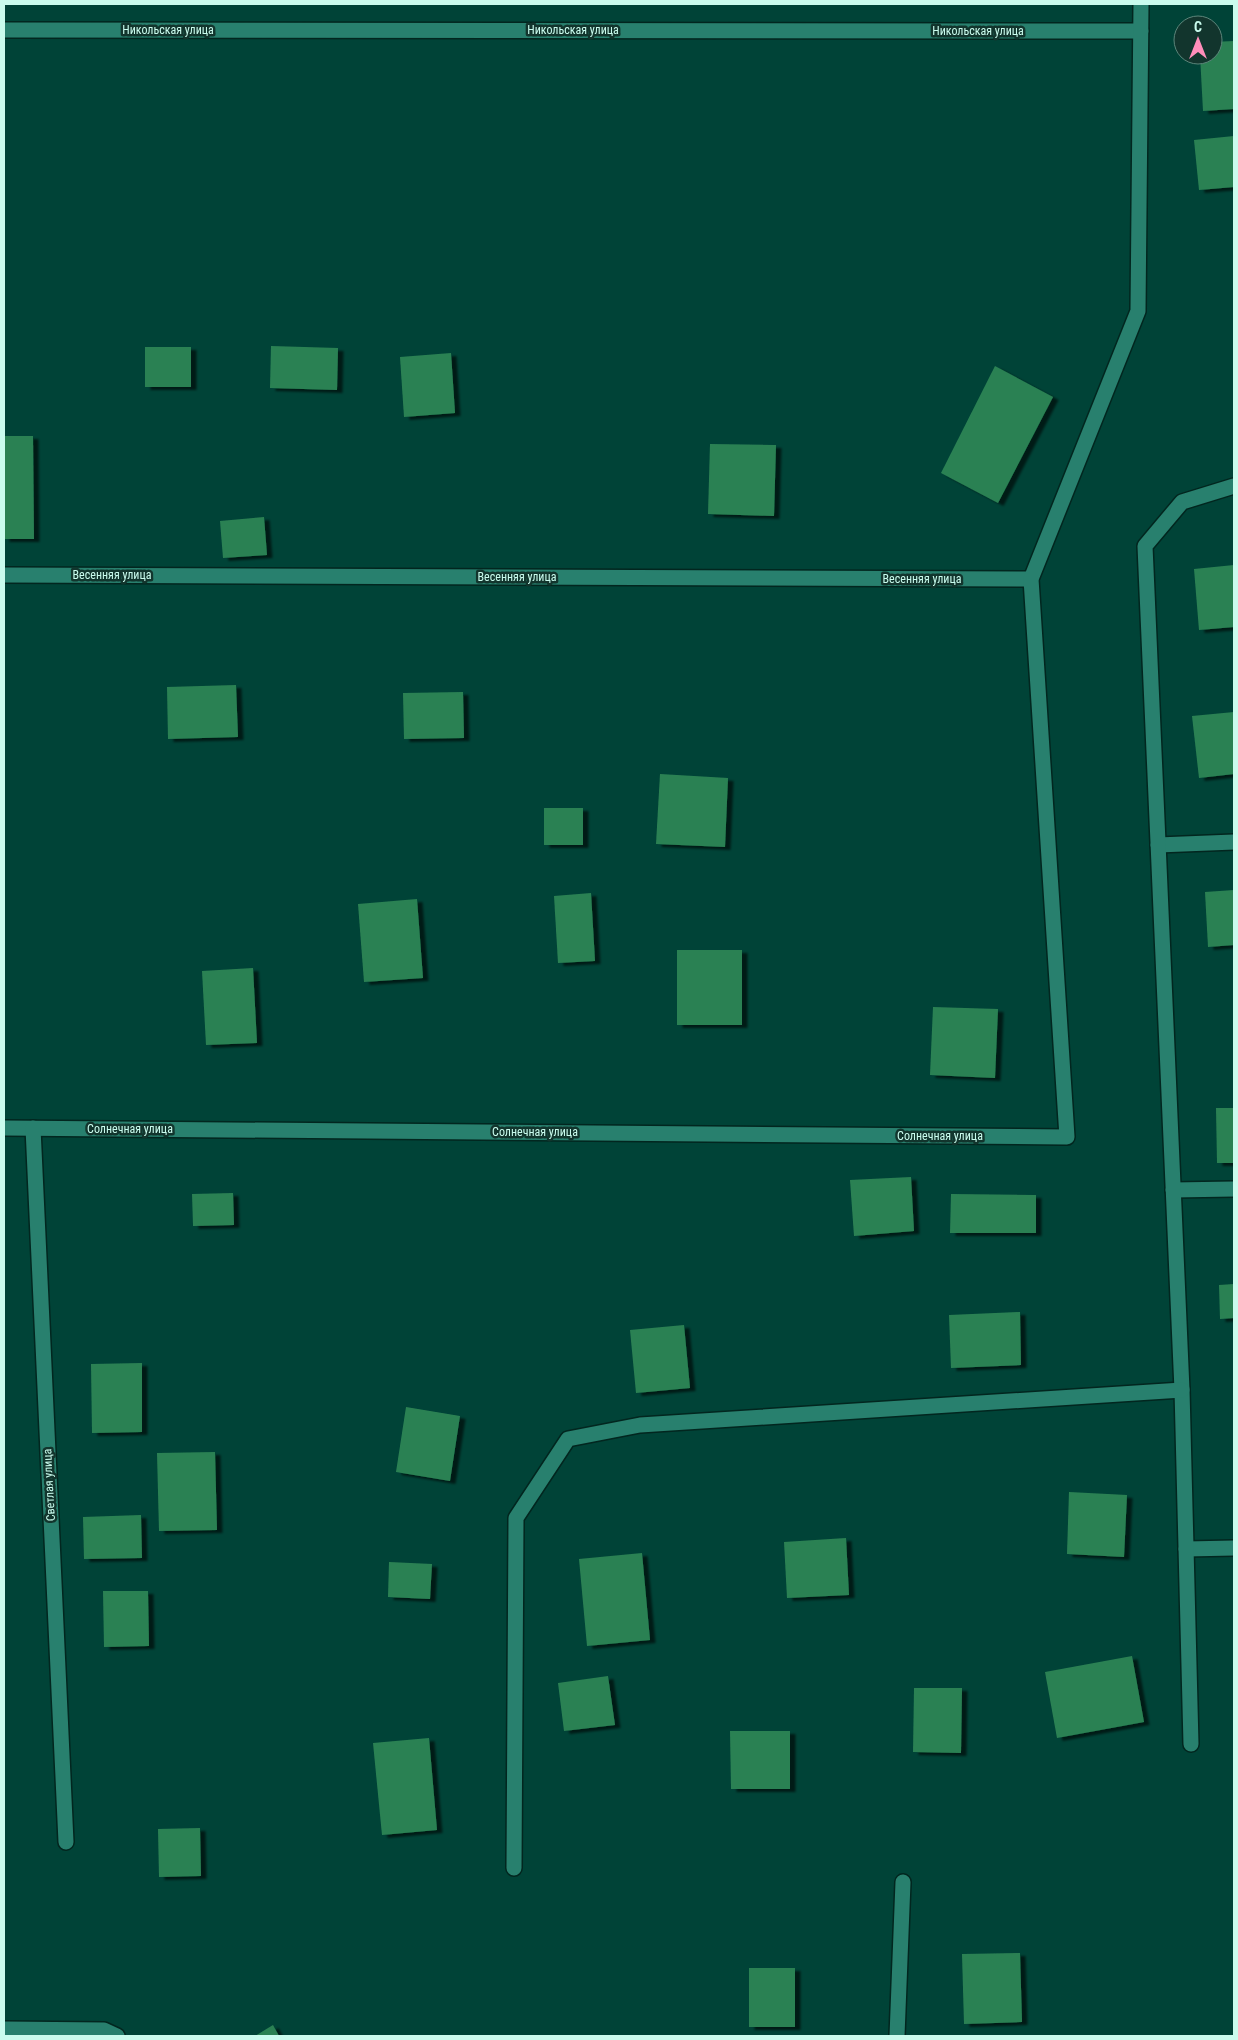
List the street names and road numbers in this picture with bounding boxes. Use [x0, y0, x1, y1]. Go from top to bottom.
street label: Никольская улица [122, 23, 214, 37]
street label: Никольская улица [527, 23, 619, 37]
street label: Никольская улица [932, 24, 1024, 38]
street label: Весенняя улица [73, 568, 152, 582]
street label: Весенняя улица [478, 570, 557, 584]
street label: Весенняя улица [883, 572, 962, 586]
street label: Солнечная улица [87, 1122, 173, 1136]
street label: Солнечная улица [492, 1125, 578, 1139]
street label: Солнечная улица [897, 1129, 983, 1143]
street label: Светлая улица [40, 1448, 58, 1522]

